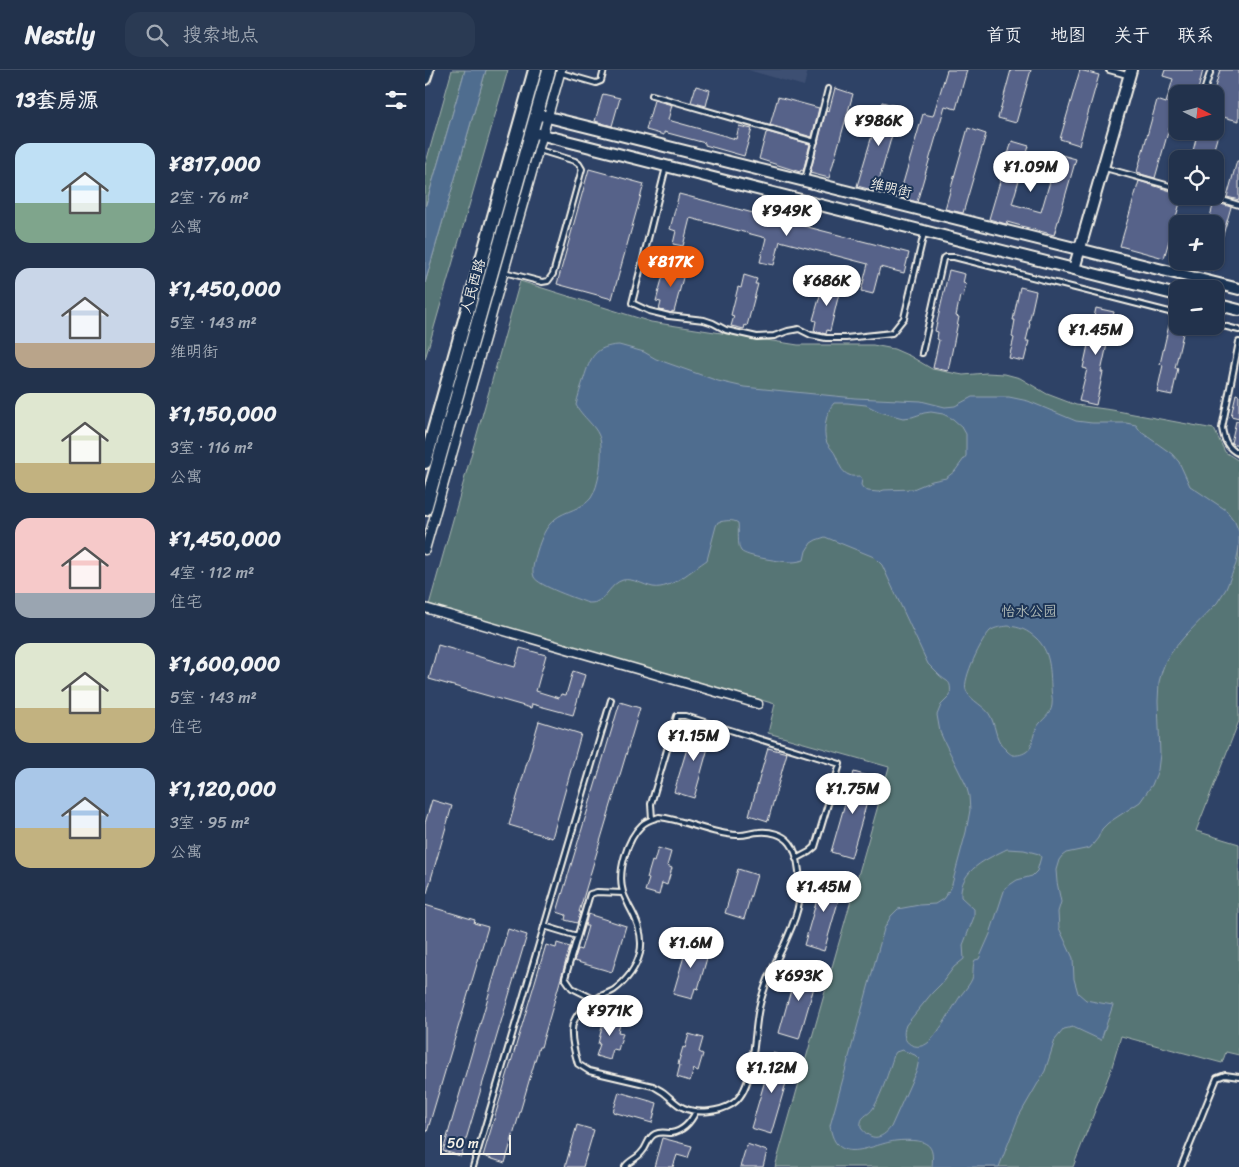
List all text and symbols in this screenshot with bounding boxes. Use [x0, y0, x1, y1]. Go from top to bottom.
search box [125, 12, 475, 57]
text: Nestly [25, 14, 95, 56]
text: 搜索地点 [183, 18, 259, 51]
text: 首页 [986, 19, 1022, 51]
text: 地图 [1050, 19, 1086, 51]
text: 关于 [1114, 19, 1150, 51]
text: 联系 [1178, 19, 1214, 51]
icon: search [143, 21, 171, 49]
text: 13套房源 [15, 81, 99, 119]
north arrow [1169, 85, 1224, 140]
map controls [1169, 85, 1224, 335]
icon: filters [382, 86, 410, 114]
pin: ¥986K [844, 104, 914, 147]
text: ¥986K [855, 106, 903, 135]
text: ¥817,000 [170, 145, 261, 183]
pin: ¥1.09M [990, 150, 1072, 193]
button: locate [1169, 150, 1224, 205]
text: ¥1.09M [1004, 152, 1058, 181]
icon: home [55, 163, 115, 223]
street label: 维明街 [868, 171, 914, 205]
text: 2室 · 76 m² [170, 183, 249, 212]
pin: ¥949K [752, 194, 822, 237]
text: ¥949K [763, 196, 811, 225]
text: 公寓 [170, 212, 202, 241]
button: + [1169, 215, 1224, 270]
pin: ¥817K [636, 246, 706, 288]
text: ¥817K [649, 247, 693, 276]
street label: 人民西路 [453, 256, 493, 316]
pin: ¥686K [792, 264, 862, 307]
text: ¥686K [804, 266, 850, 295]
text: ¥1,450,000 [170, 270, 281, 308]
button: − [1169, 280, 1224, 335]
icon: home [55, 288, 115, 348]
text: 5室 · 143 m² [170, 308, 257, 337]
pin: ¥1.45M [1055, 314, 1137, 356]
text: ¥1.45M [1069, 315, 1123, 344]
text: 维明街 [170, 337, 218, 366]
text: ¥1,150,000 [170, 395, 277, 433]
icon: home [55, 413, 115, 473]
text: 3室 · 116 m² [170, 433, 253, 462]
text: 公寓 [170, 462, 202, 491]
text: ¥1,450,000 [170, 520, 281, 558]
icon: home [55, 538, 115, 598]
text: 4室 · 112 m² [170, 558, 254, 587]
text: 住宅 [170, 587, 202, 616]
park label: 怡水公园 [1001, 599, 1057, 624]
text: ¥1,600,000 [170, 645, 280, 683]
icon: home [55, 663, 115, 723]
text: 5室 · 143 m² [170, 683, 257, 712]
text: 住宅 [170, 712, 202, 741]
pin: ¥1.15M [653, 720, 735, 762]
text: ¥1.15M [669, 721, 719, 750]
text: ¥1,120,000 [170, 770, 276, 808]
pin: ¥1.75M [812, 772, 894, 815]
text: ¥1.75M [827, 774, 879, 803]
icon: home [55, 788, 115, 848]
text: 3室 · 95 m² [170, 808, 250, 837]
text: 公寓 [170, 837, 202, 866]
pin: ¥1.45M [783, 870, 865, 913]
text: ¥1.45M [797, 872, 851, 901]
pin: ¥1.6M [656, 926, 726, 969]
text: ¥1.6M [670, 928, 712, 957]
pin: ¥693K [764, 960, 834, 1002]
text: ¥693K [776, 961, 822, 990]
pin: ¥971K [575, 994, 645, 1037]
text: ¥971K [588, 996, 632, 1025]
pin: ¥1.12M [731, 1052, 813, 1094]
text: ¥1.12M [747, 1053, 797, 1082]
text: 50 m [447, 1131, 479, 1156]
scale bar [440, 1132, 511, 1155]

